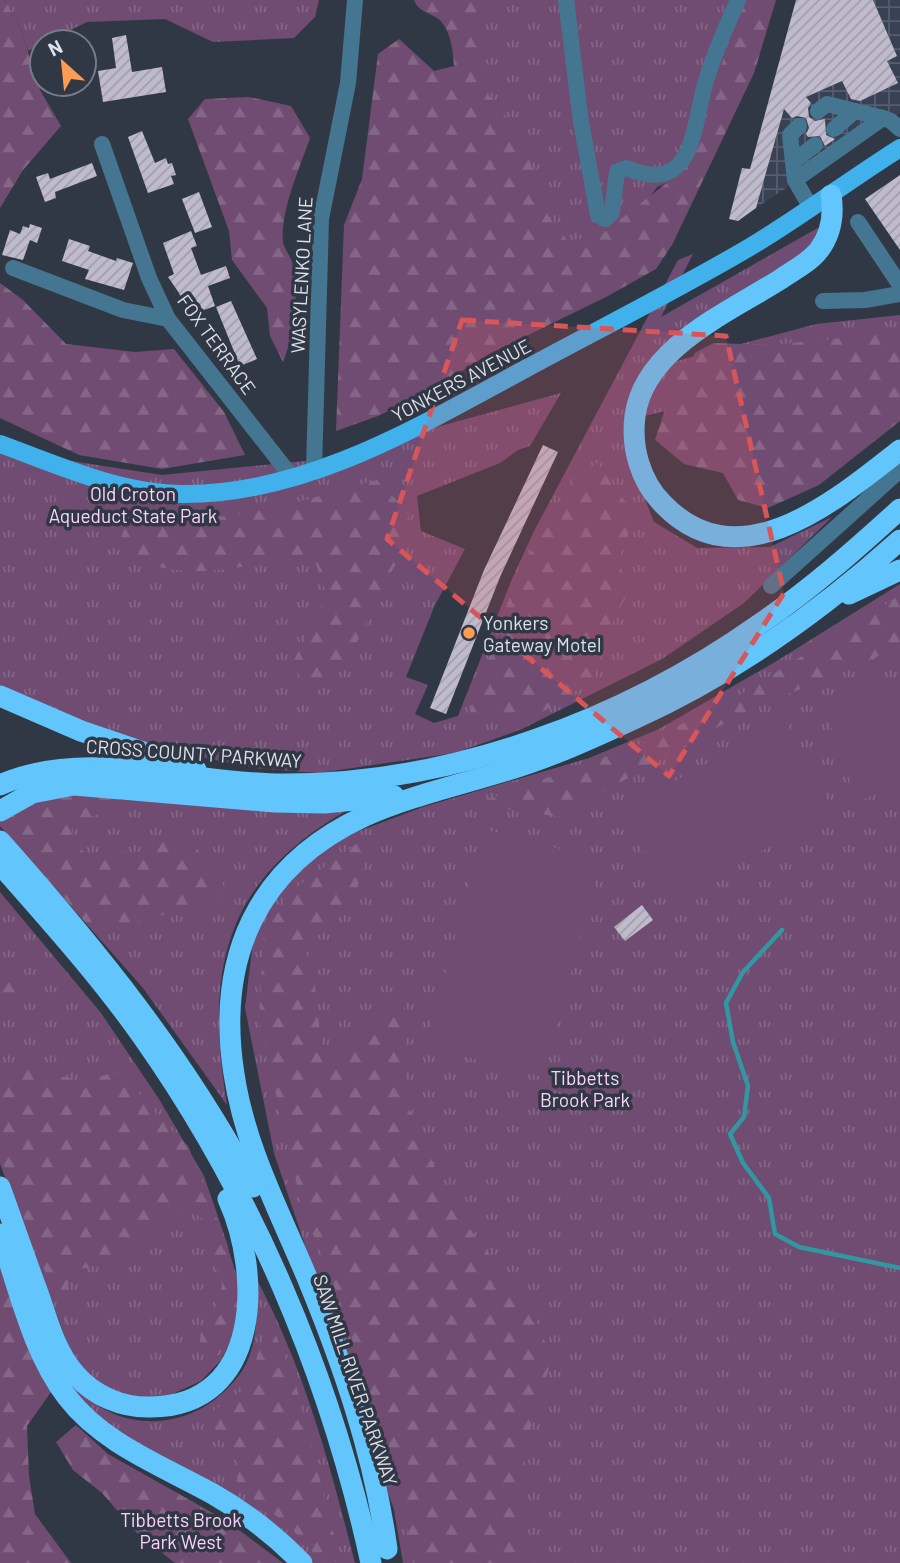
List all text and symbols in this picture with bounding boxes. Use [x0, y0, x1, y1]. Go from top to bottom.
north arrow [28, 28, 98, 98]
text: N [44, 34, 66, 61]
street label: WASYLENKO LANE [285, 196, 317, 354]
street label: FOX TERRACE [173, 289, 261, 399]
street label: YONKERS AVENUE [387, 334, 535, 426]
park label: Old Croton Aqueduct State Park [49, 482, 217, 527]
place label: Yonkers Gateway Motel [483, 611, 601, 656]
marker: Yonkers Gateway Motel [461, 625, 477, 641]
street label: CROSS COUNTY PARKWAY [85, 734, 303, 772]
park label: Tibbetts Brook Park [540, 1066, 630, 1111]
street label: SAW MILL RIVER PARKWAY [309, 1271, 403, 1489]
park label: Tibbetts Brook Park West [120, 1508, 242, 1553]

